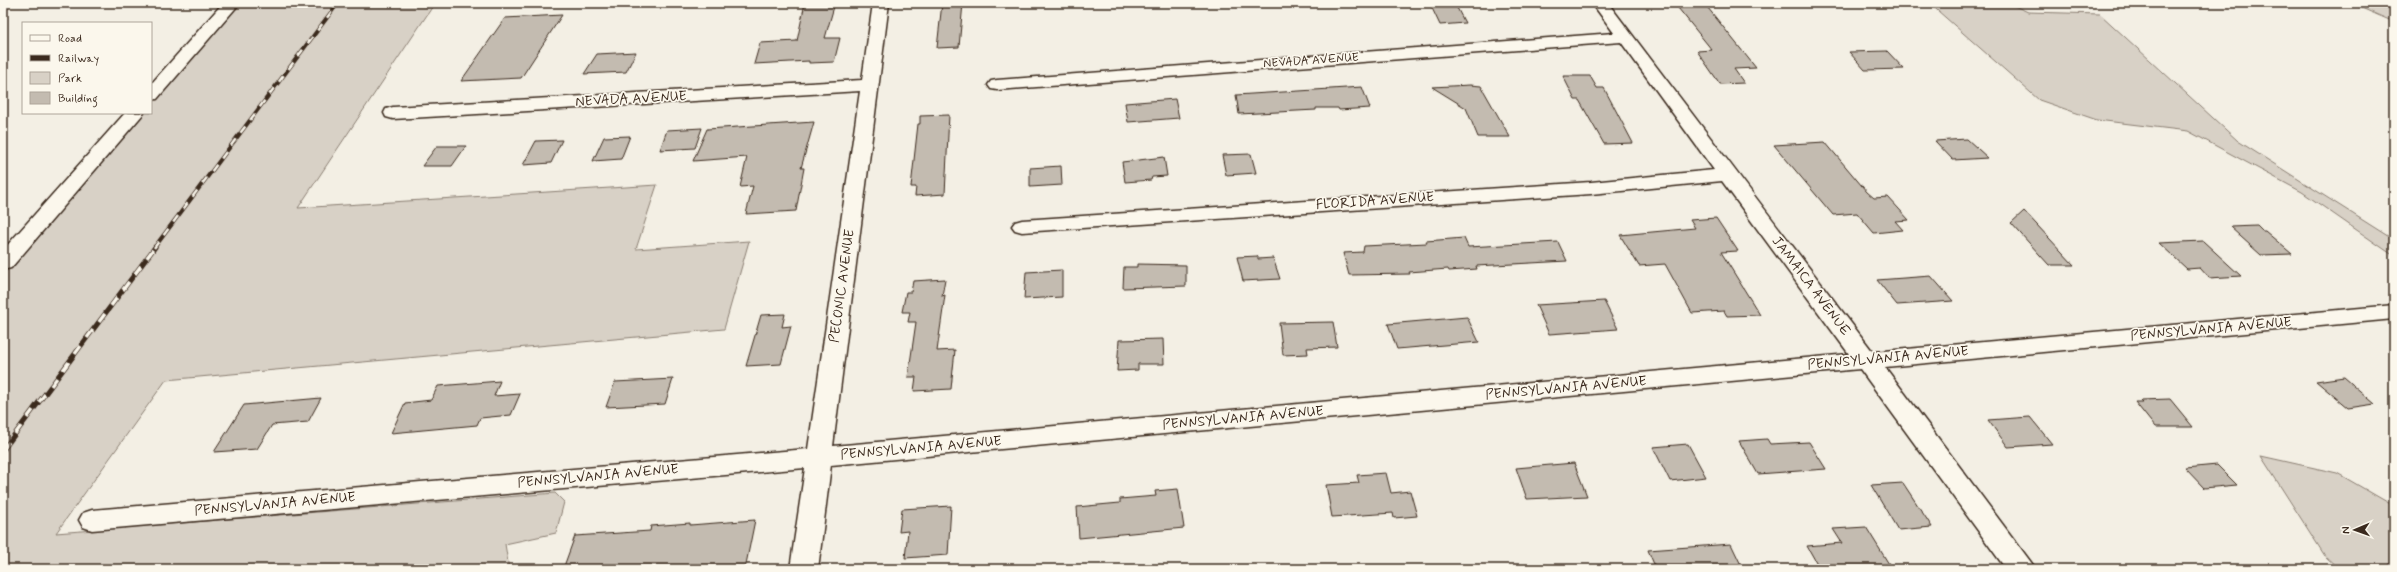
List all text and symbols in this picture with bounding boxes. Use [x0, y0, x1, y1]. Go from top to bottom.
legend [22, 22, 152, 114]
text: Road [58, 31, 82, 47]
street label: NEVADA AVENUE [1263, 50, 1359, 72]
text: Railway [58, 51, 100, 67]
text: Park [58, 71, 82, 87]
street label: NEVADA AVENUE [575, 87, 687, 111]
text: Building [58, 91, 98, 108]
street label: FLORIDA AVENUE [1315, 188, 1435, 214]
street label: PECONIC AVENUE [825, 228, 859, 344]
street label: JAMAICA AVENUE [1768, 233, 1854, 339]
street label: PENNSYLVANIA AVENUE [2130, 313, 2292, 345]
street label: PENNSYLVANIA AVENUE [1807, 342, 1969, 374]
street label: PENNSYLVANIA AVENUE [1485, 372, 1647, 404]
street label: PENNSYLVANIA AVENUE [1162, 402, 1324, 434]
street label: PENNSYLVANIA AVENUE [840, 432, 1002, 464]
street label: PENNSYLVANIA AVENUE [517, 460, 679, 492]
street label: PENNSYLVANIA AVENUE [194, 488, 356, 520]
north arrow [2335, 510, 2375, 550]
text: N [2339, 526, 2353, 534]

